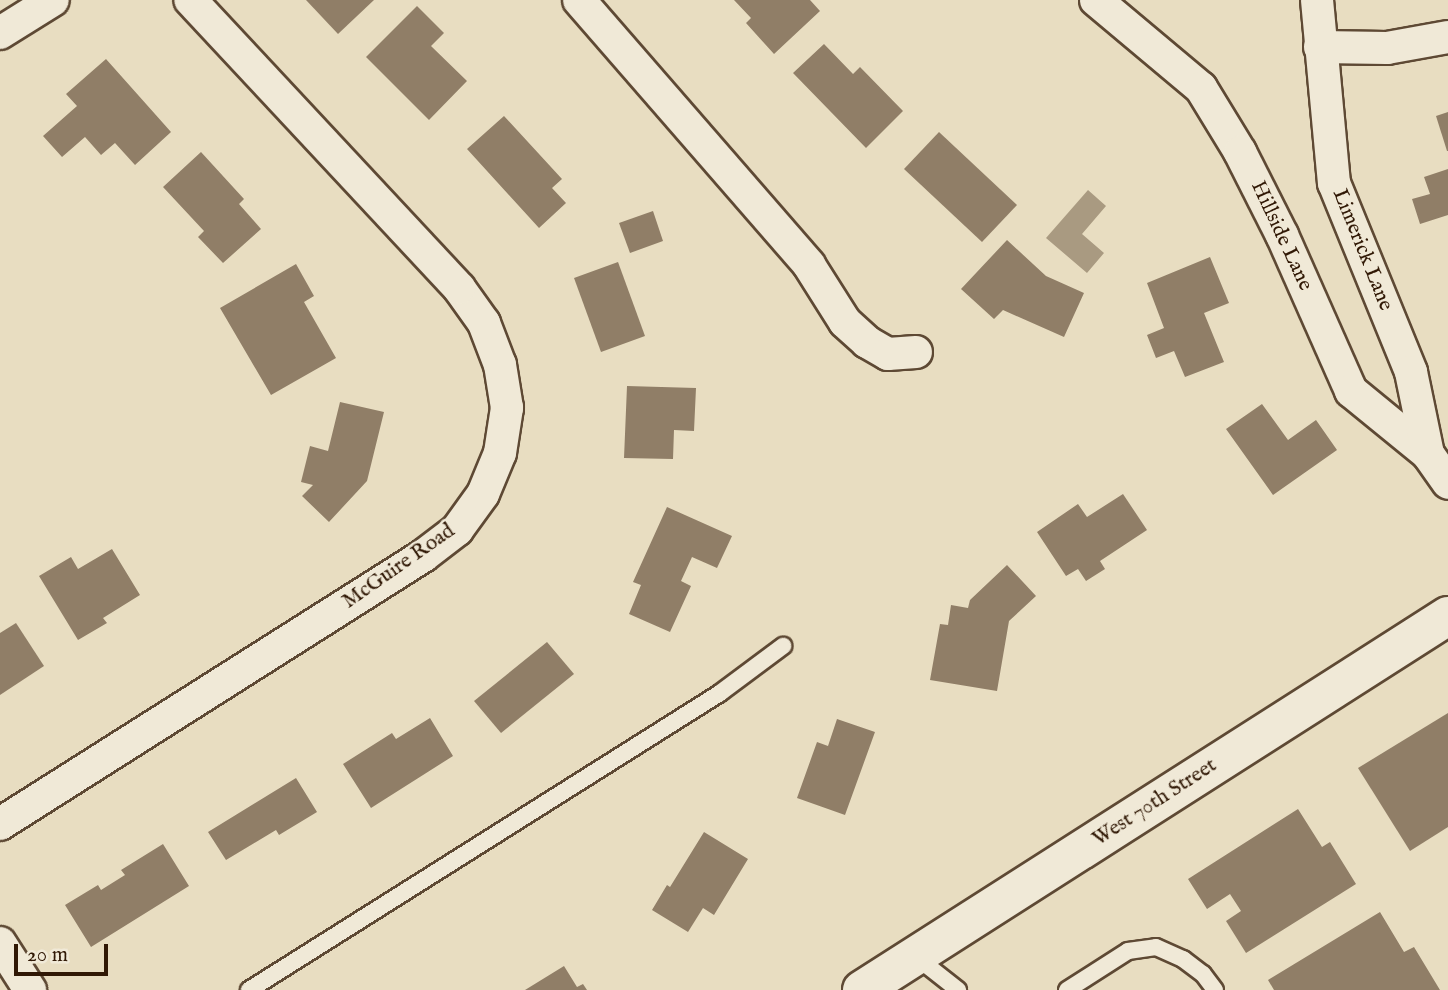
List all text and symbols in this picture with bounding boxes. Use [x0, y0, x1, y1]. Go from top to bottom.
street label: Hillside Lane [1245, 177, 1317, 295]
street label: Limerick Lane [1326, 185, 1398, 315]
street label: McGuire Road [338, 519, 460, 615]
street label: West 70th Street [1088, 753, 1222, 853]
scale bar [18, 930, 112, 974]
text: 20 m [27, 942, 68, 969]

